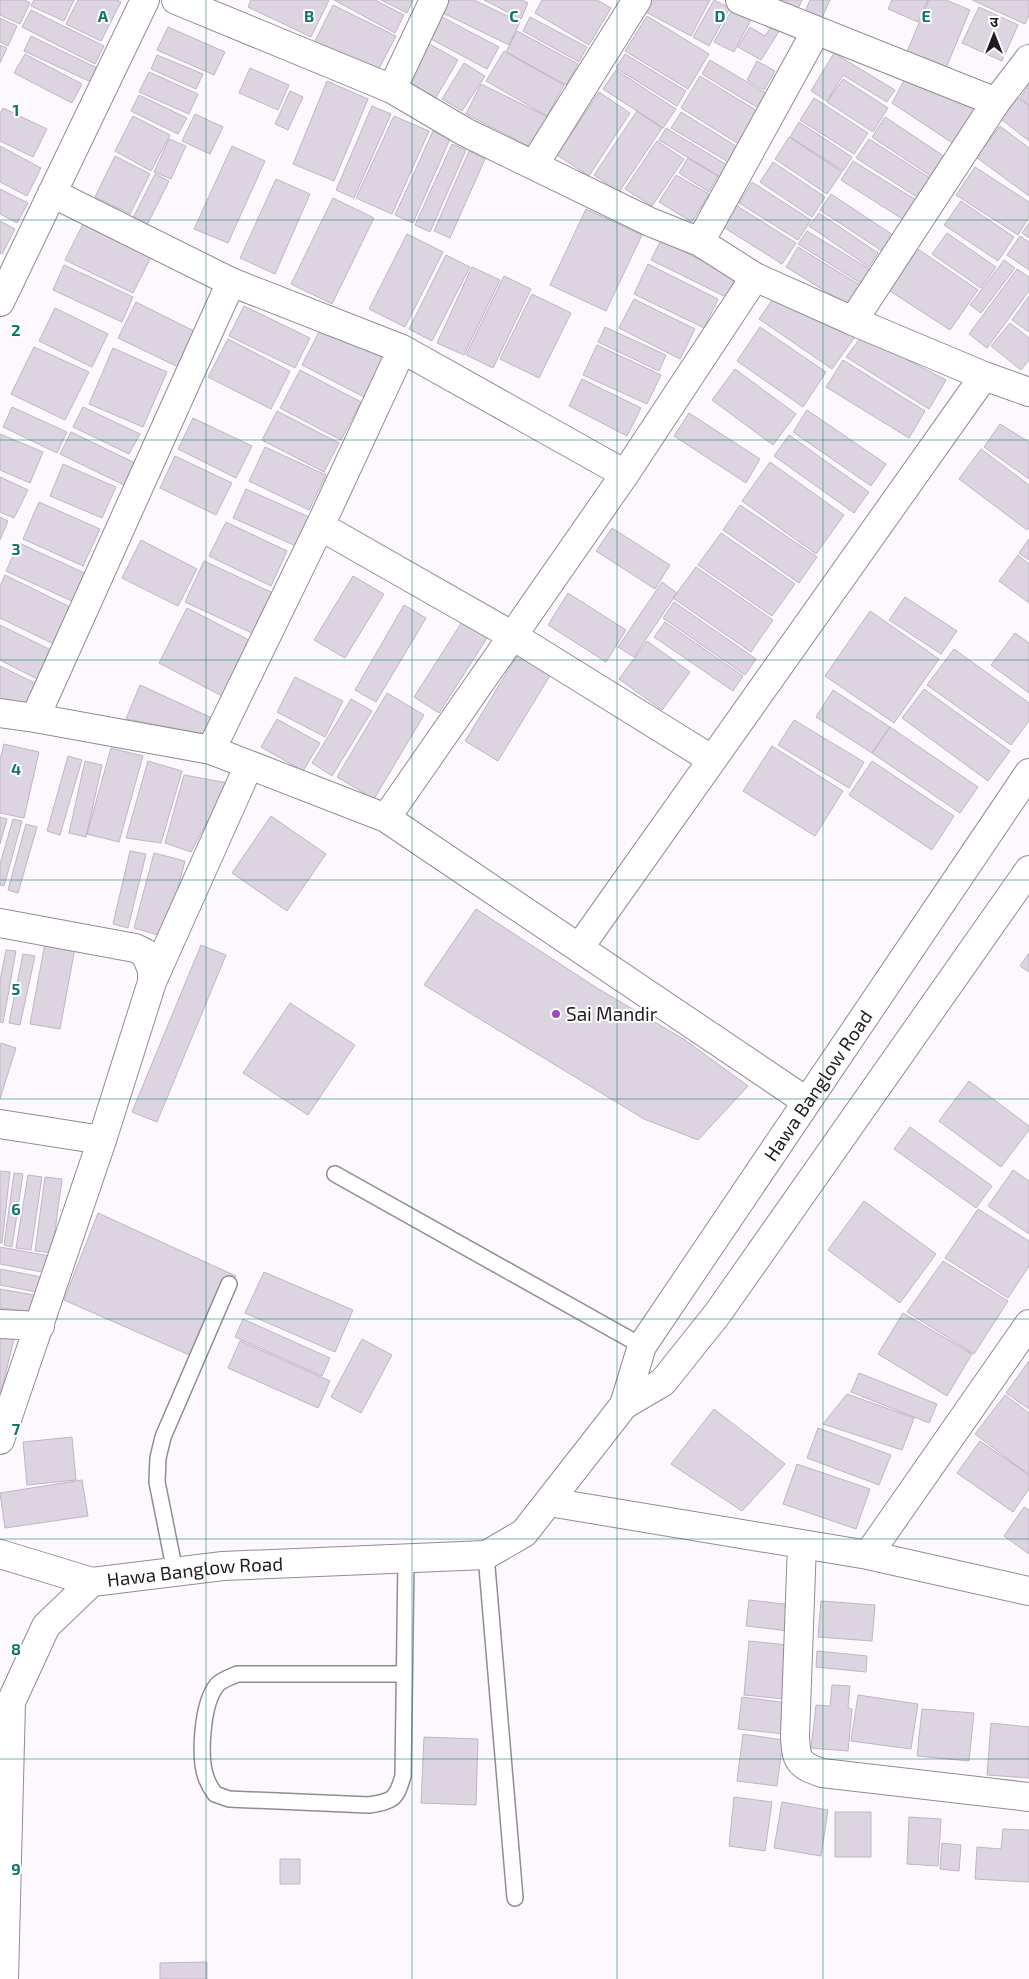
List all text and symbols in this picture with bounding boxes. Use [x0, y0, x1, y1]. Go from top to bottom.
text: A [98, 6, 109, 25]
text: B [304, 6, 314, 25]
text: C [509, 6, 519, 25]
text: D [715, 6, 726, 25]
text: E [921, 6, 931, 25]
north arrow [969, 10, 1019, 60]
text: उ [990, 13, 999, 30]
text: 1 [13, 100, 19, 119]
text: 2 [11, 320, 21, 339]
text: 3 [11, 539, 21, 558]
text: 4 [11, 759, 21, 778]
text: 5 [12, 979, 21, 998]
place label: Sai Mandir [566, 1002, 658, 1025]
street label: Hawa Banglow Road [758, 1005, 877, 1165]
marker: Sai Mandir [550, 1008, 562, 1020]
text: 6 [11, 1199, 21, 1218]
text: 7 [12, 1419, 21, 1438]
street label: Hawa Banglow Road [106, 1551, 284, 1591]
text: 8 [11, 1639, 21, 1658]
text: 9 [11, 1859, 21, 1878]

